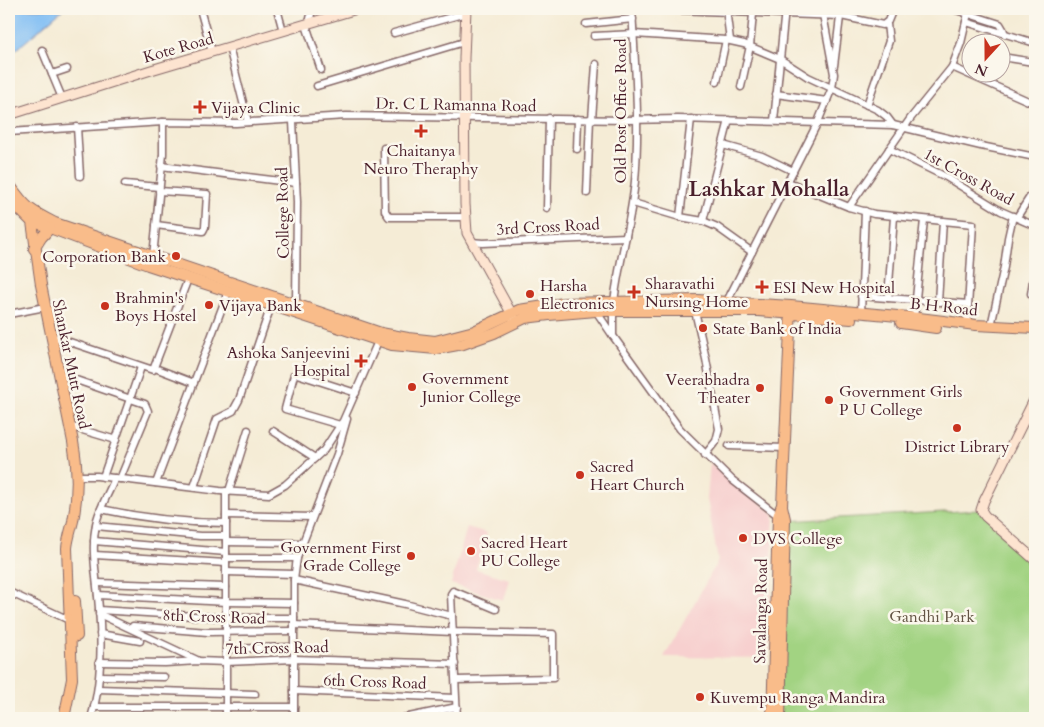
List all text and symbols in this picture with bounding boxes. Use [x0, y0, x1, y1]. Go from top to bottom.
street label: Kote Road [140, 27, 217, 69]
north arrow [962, 32, 1012, 82]
street label: Old Post Office Road [610, 38, 632, 184]
text: N [972, 59, 991, 81]
street label: Dr. C L Ramanna Road [375, 93, 537, 117]
place label: Vijaya Clinic [211, 97, 300, 119]
marker: Vijaya Clinic [193, 100, 207, 114]
marker: Chaitanya Neuro Theraphy [414, 124, 428, 138]
place label: Chaitanya Neuro Theraphy [364, 140, 479, 180]
street label: 1st Cross Road [920, 143, 1018, 211]
street label: College Road [271, 166, 295, 259]
district label: Lashkar Mohalla [688, 175, 850, 204]
street label: 3rd Cross Road [496, 213, 601, 241]
place label: Corporation Bank [42, 246, 166, 268]
marker: Corporation Bank [170, 250, 182, 262]
place label: Sharavathi Nursing Home [645, 273, 748, 313]
place label: Harsha Electronics [540, 275, 614, 315]
place label: ESI New Hospital [773, 277, 895, 299]
marker: ESI New Hospital [755, 280, 769, 294]
marker: Sharavathi Nursing Home [627, 285, 641, 299]
place label: Brahmin's Boys Hostel [115, 287, 196, 327]
marker: Harsha Electronics [524, 288, 536, 300]
street label: B H Road [909, 292, 979, 322]
place label: Vijaya Bank [219, 295, 302, 317]
street label: Shankar Mutt Road [47, 297, 96, 431]
marker: Vijaya Bank [203, 299, 215, 311]
marker: Brahmin's Boys Hostel [99, 300, 111, 312]
place label: State Bank of India [713, 318, 842, 340]
marker: State Bank of India [697, 322, 709, 334]
place label: Ashoka Sanjeevini Hospital [227, 342, 351, 382]
marker: Ashoka Sanjeevini Hospital [354, 354, 368, 368]
place label: Government Junior College [420, 368, 521, 408]
place label: Veerabhadra Theater [665, 369, 750, 409]
marker: Government Junior College [406, 381, 418, 393]
place label: Government Girls P U College [839, 381, 962, 421]
marker: Veerabhadra Theater [754, 382, 766, 394]
marker: Government Girls P U College [823, 394, 835, 406]
marker: District Library [951, 422, 963, 434]
place label: District Library [905, 436, 1010, 458]
place label: Sacred Heart Church [590, 456, 685, 496]
marker: Sacred Heart Church [574, 469, 586, 481]
place label: DVS College [753, 528, 843, 550]
place label: Sacred Heart PU College [481, 532, 568, 572]
marker: DVS College [737, 532, 749, 544]
place label: Government First Grade College [280, 537, 401, 577]
marker: Sacred Heart PU College [465, 545, 477, 557]
marker: Government First Grade College [405, 550, 417, 562]
street label: Savalanga Road [749, 558, 773, 664]
street label: 8th Cross Road [162, 604, 266, 630]
park label: Gandhi Park [889, 606, 975, 628]
street label: 7th Cross Road [225, 636, 329, 660]
street label: 6th Cross Road [323, 669, 427, 695]
place label: Kuvempu Ranga Mandira [710, 687, 885, 709]
marker: Kuvempu Ranga Mandira [694, 691, 706, 703]

